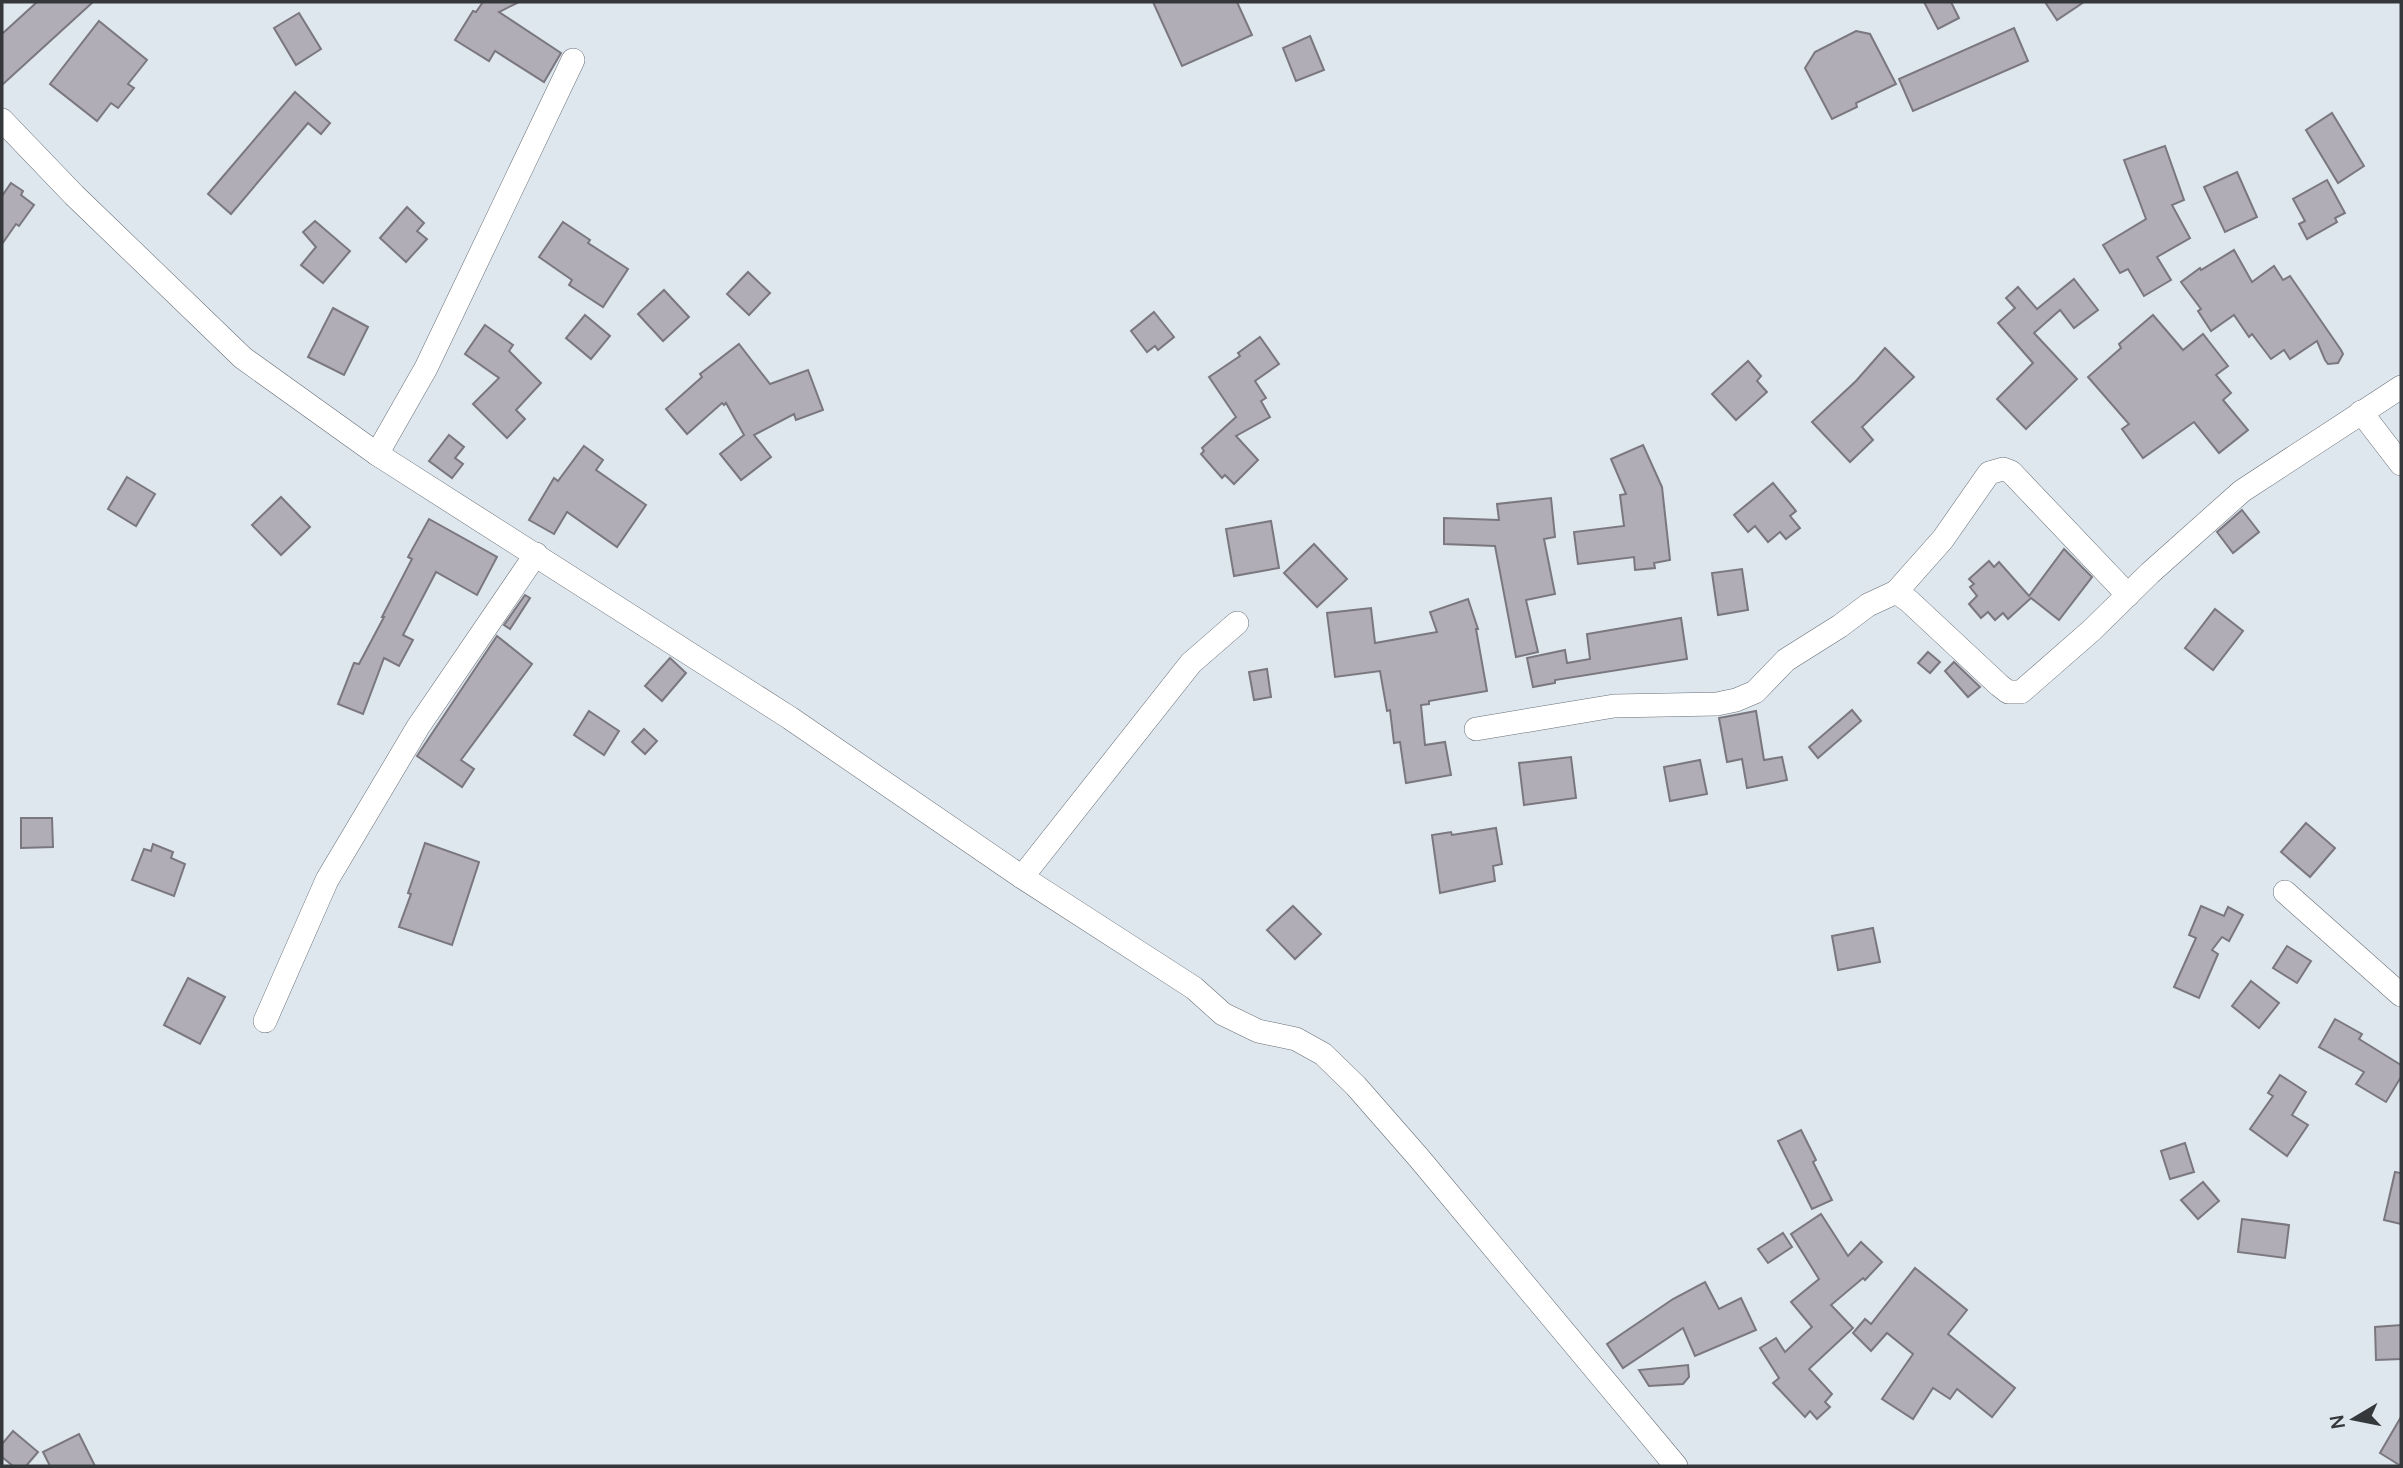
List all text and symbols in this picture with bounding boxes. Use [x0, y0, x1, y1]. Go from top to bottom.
north arrow [2319, 1384, 2389, 1454]
text: N [2323, 1413, 2351, 1431]

